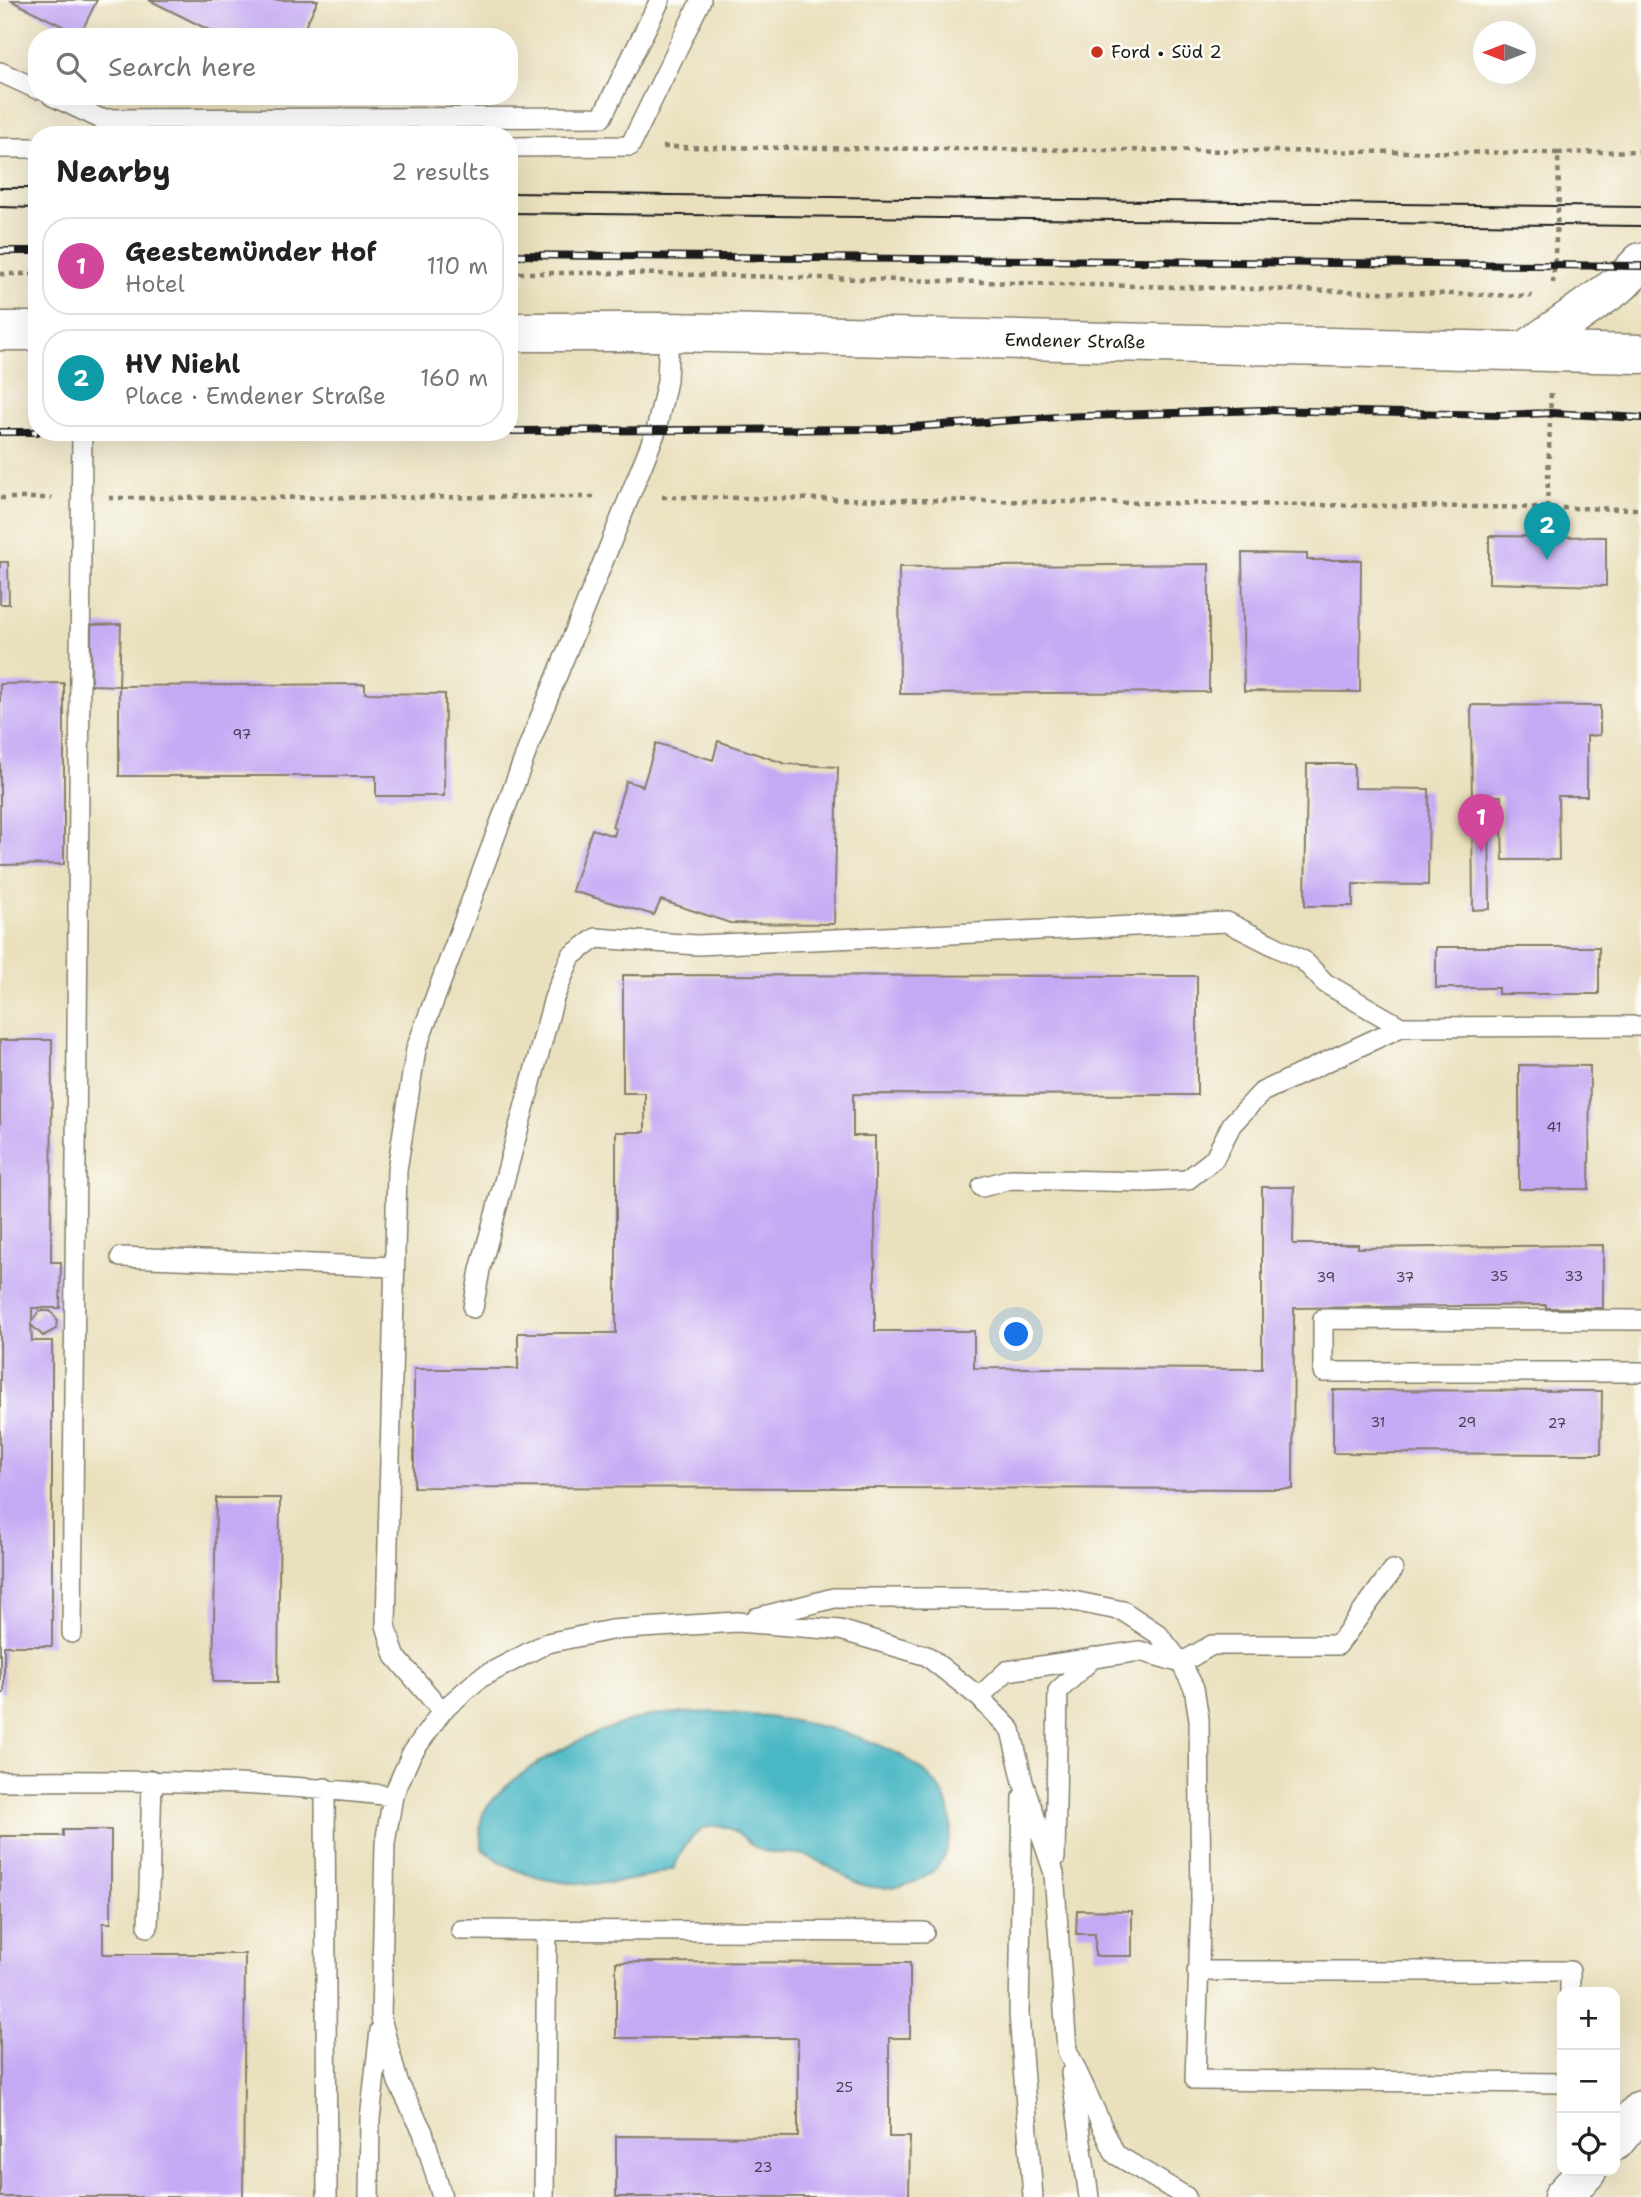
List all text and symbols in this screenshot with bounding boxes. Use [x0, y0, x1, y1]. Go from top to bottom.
north arrow [1473, 21, 1536, 84]
search box [28, 28, 518, 105]
place label: Ford • Süd 2 [1111, 40, 1222, 64]
marker: Ford • Süd 2 [1089, 44, 1105, 60]
icon: search [52, 48, 90, 86]
text: Search here [108, 49, 257, 84]
text: Nearby [56, 151, 171, 192]
text: 2 results [391, 157, 490, 187]
text: Geestemünder Hof [125, 234, 377, 269]
text: 1 [76, 251, 86, 281]
text: 110 m [426, 251, 488, 281]
text: Hotel [125, 269, 185, 299]
street label: Emdener Straße [1004, 328, 1146, 354]
text: HV Niehl [125, 346, 240, 381]
text: 2 [73, 363, 89, 393]
text: 160 m [420, 363, 488, 393]
text: Place · Emdener Straße [125, 381, 386, 411]
pin: 2 [1524, 502, 1570, 560]
house number: 97 [233, 725, 251, 743]
pin: 1 [1458, 794, 1504, 852]
house number: 41 [1547, 1118, 1561, 1136]
house number: 35 [1490, 1267, 1508, 1285]
house number: 33 [1565, 1267, 1583, 1285]
house number: 39 [1317, 1268, 1335, 1286]
house number: 37 [1396, 1268, 1414, 1286]
your location [999, 1317, 1033, 1351]
house number: 31 [1371, 1413, 1385, 1431]
house number: 29 [1458, 1413, 1476, 1431]
house number: 27 [1548, 1414, 1566, 1432]
map controls [1557, 1987, 1620, 2176]
button: + [1557, 1987, 1620, 2050]
button: − [1557, 2050, 1620, 2113]
house number: 25 [835, 2078, 853, 2096]
button: locate [1557, 2113, 1620, 2176]
house number: 23 [754, 2158, 772, 2176]

